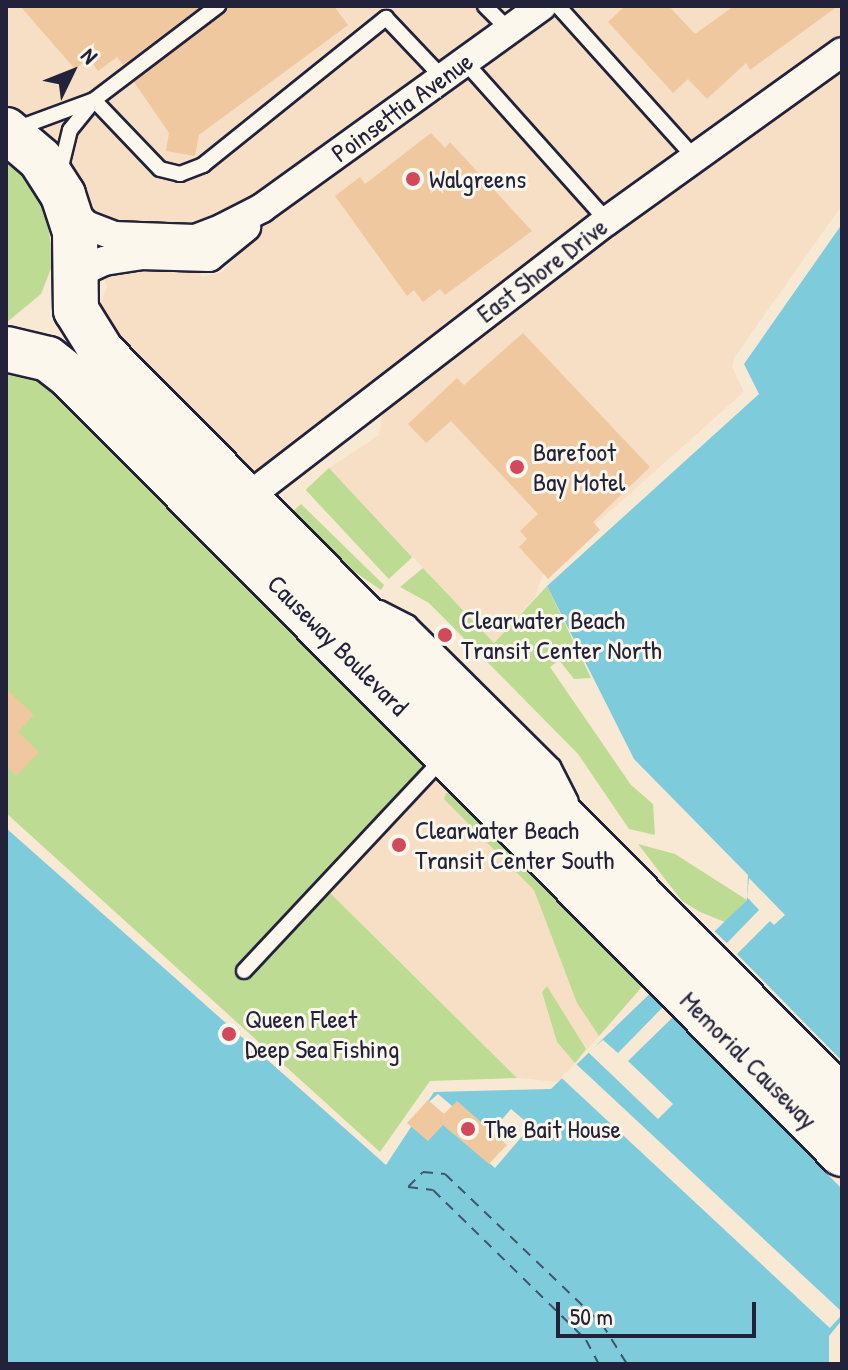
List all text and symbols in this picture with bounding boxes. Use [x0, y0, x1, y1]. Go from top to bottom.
north arrow [32, 32, 112, 112]
text: N [75, 41, 105, 70]
street label: Poinsettia Avenue [325, 45, 479, 169]
place label: Walgreens [429, 163, 526, 195]
marker: Walgreens [404, 170, 422, 188]
street label: East Shore Drive [471, 211, 613, 329]
place label: Barefoot Bay Motel [533, 436, 626, 498]
marker: Barefoot Bay Motel [508, 458, 526, 476]
street label: Causeway Boulevard [261, 568, 415, 722]
place label: Clearwater Beach Transit Center North [461, 604, 662, 666]
marker: Clearwater Beach Transit Center North [436, 626, 454, 644]
place label: Clearwater Beach Transit Center South [415, 814, 614, 876]
marker: Clearwater Beach Transit Center South [390, 836, 408, 854]
street label: Memorial Causeway [674, 985, 824, 1135]
place label: Queen Fleet Deep Sea Fishing [245, 1003, 399, 1064]
marker: Queen Fleet Deep Sea Fishing [220, 1025, 238, 1043]
place label: The Bait House [484, 1113, 621, 1145]
marker: The Bait House [459, 1120, 477, 1138]
scale bar [560, 1286, 760, 1336]
text: 50 m [570, 1300, 613, 1332]

